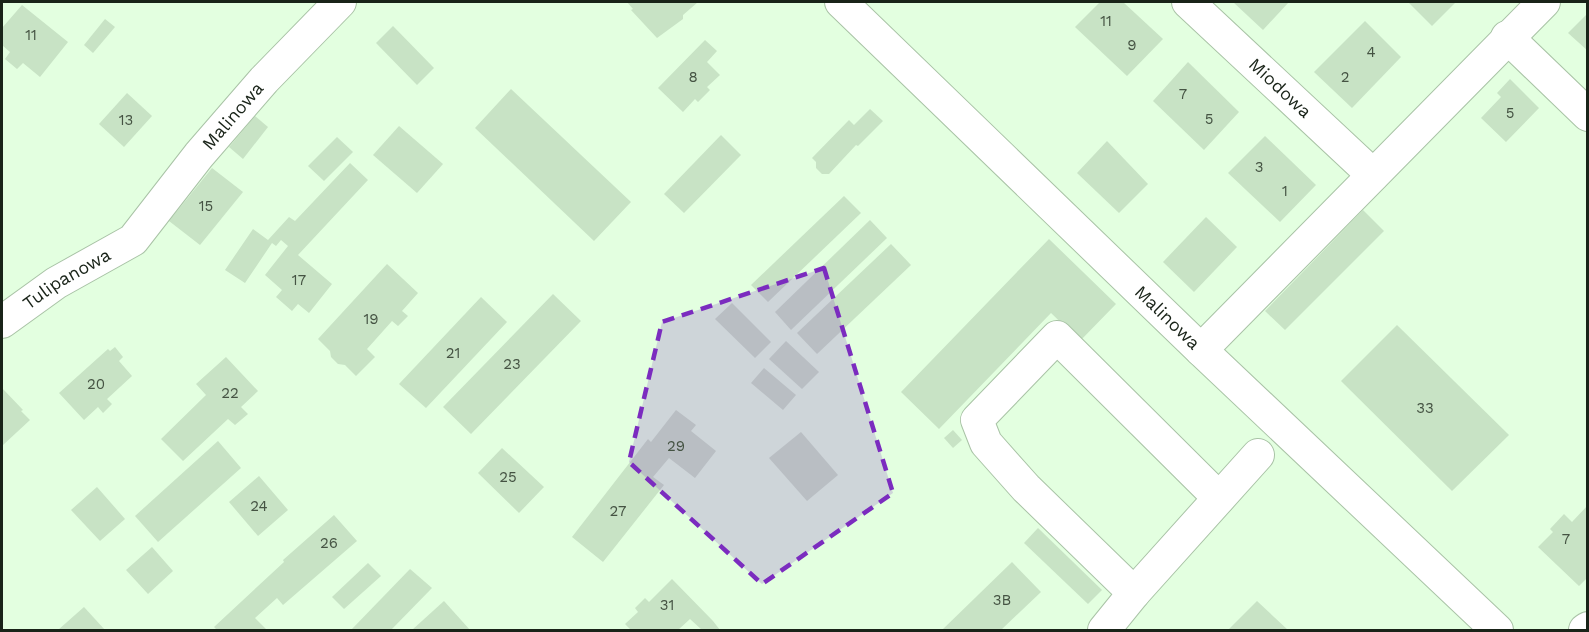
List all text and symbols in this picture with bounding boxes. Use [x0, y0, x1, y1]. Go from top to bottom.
house number: 11 [1100, 12, 1112, 30]
house number: 11 [25, 26, 37, 44]
house number: 9 [1127, 36, 1137, 54]
house number: 4 [1366, 43, 1376, 61]
street label: Miodowa [1245, 53, 1316, 122]
house number: 8 [688, 68, 698, 86]
house number: 2 [1341, 68, 1349, 86]
street label: Malinowa [197, 78, 267, 154]
house number: 7 [1179, 85, 1187, 103]
house number: 5 [1506, 104, 1514, 122]
house number: 5 [1205, 110, 1213, 128]
house number: 13 [119, 111, 133, 129]
house number: 3 [1255, 158, 1263, 176]
house number: 1 [1282, 182, 1288, 200]
house number: 15 [199, 197, 213, 215]
street label: Tulipanowa [19, 244, 114, 314]
house number: 17 [292, 271, 306, 289]
street label: Malinowa [1131, 281, 1205, 353]
house number: 19 [363, 310, 379, 328]
house number: 21 [446, 344, 460, 362]
house number: 23 [503, 355, 521, 373]
house number: 20 [87, 375, 105, 393]
house number: 22 [221, 384, 239, 402]
house number: 33 [1416, 399, 1434, 417]
house number: 29 [667, 437, 685, 455]
house number: 25 [499, 468, 517, 486]
house number: 24 [250, 497, 268, 515]
house number: 27 [610, 502, 626, 520]
house number: 7 [1562, 530, 1570, 548]
house number: 26 [320, 534, 338, 552]
house number: 3B [993, 591, 1011, 609]
house number: 31 [660, 596, 674, 614]

